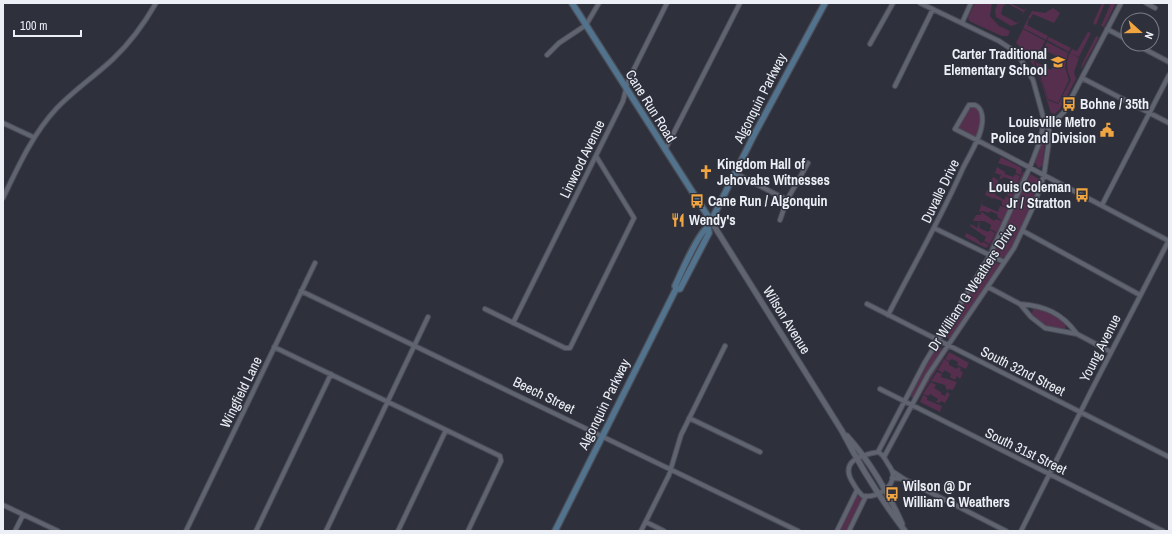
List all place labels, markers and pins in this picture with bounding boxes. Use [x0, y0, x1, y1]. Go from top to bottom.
place label: Carter Traditional Elementary School [944, 45, 1047, 79]
school or university icon: Carter Traditional Elementary School [1050, 54, 1066, 70]
place label: Bohne / 35th [1080, 95, 1149, 113]
bus stop icon: Bohne / 35th [1061, 96, 1077, 112]
place label: Louisville Metro Police 2nd Division [991, 113, 1096, 147]
public building icon: Louisville Metro Police 2nd Division [1099, 122, 1115, 138]
place label: Kingdom Hall of Jehovahs Witnesses [717, 155, 830, 189]
church icon: Kingdom Hall of Jehovahs Witnesses [698, 164, 714, 180]
place label: Louis Coleman Jr / Stratton [989, 178, 1071, 212]
bus stop icon: Louis Coleman Jr / Stratton [1074, 187, 1090, 203]
place label: Cane Run / Algonquin [708, 192, 828, 210]
bus stop icon: Cane Run / Algonquin [689, 193, 705, 209]
place label: Wendy's [689, 211, 736, 229]
restaurant icon: Wendy's [670, 212, 686, 228]
place label: Wilson @ Dr William G Weathers [903, 477, 1010, 511]
bus stop icon: Wilson @ Dr William G Weathers [884, 486, 900, 502]

